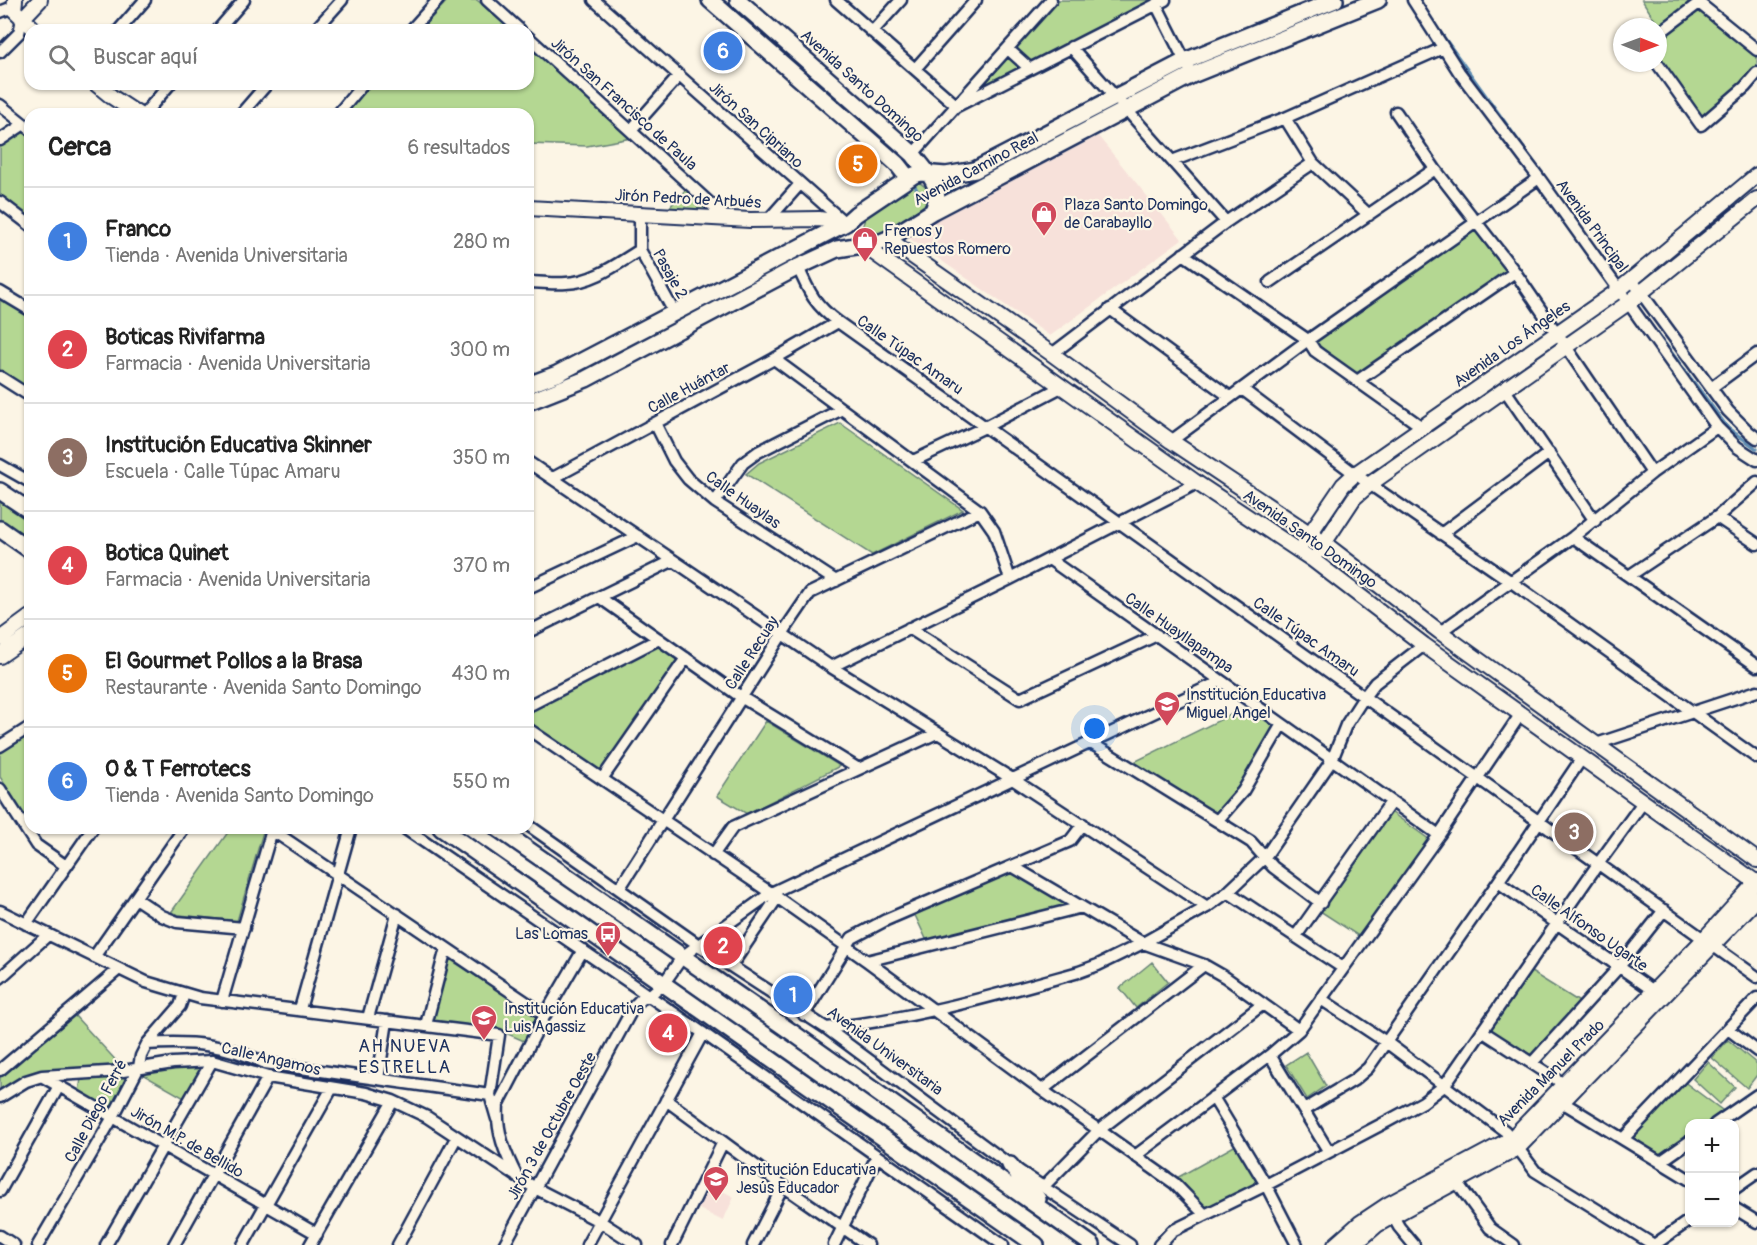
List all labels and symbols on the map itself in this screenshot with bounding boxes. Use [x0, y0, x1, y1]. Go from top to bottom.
north arrow [1613, 18, 1667, 72]
street label: Avenida Santo Domingo [796, 25, 928, 147]
pin: 6 [704, 28, 742, 74]
street label: Jirón San Francisco de Paula [547, 33, 701, 175]
street label: Jirón San Cipriano [705, 77, 808, 173]
street label: Avenida Camino Real [910, 128, 1042, 210]
pin: 5 [838, 142, 878, 186]
street label: Avenida Principal [1551, 175, 1633, 277]
street label: Jirón Pedro de Arbués [614, 185, 762, 213]
place label: Plaza Santo Domingo de Carabayllo [1064, 195, 1208, 233]
shop icon: Plaza Santo Domingo de Carabayllo [1029, 199, 1059, 237]
place label: Frenos y Repuestos Romero [884, 221, 1011, 259]
shop icon: Frenos y Repuestos Romero [850, 225, 880, 263]
street label: Pasaje 2 [648, 245, 692, 303]
street label: Avenida Los Ángeles [1450, 296, 1574, 392]
street label: Calle Túpac Amaru [853, 311, 967, 399]
street label: Calle Huántar [644, 358, 734, 418]
street label: Calle Huaylas [702, 467, 784, 533]
street label: Avenida Santo Domingo [1239, 485, 1381, 593]
street label: Calle Huayllapampa [1121, 588, 1237, 678]
street label: Calle Túpac Amaru [1249, 593, 1363, 681]
street label: Calle Recuay [721, 612, 783, 694]
place label: Institución Educativa Miguel Angel [1186, 685, 1326, 723]
school or university icon: Institución Educativa Miguel Angel [1152, 689, 1182, 727]
your location [1080, 714, 1109, 743]
pin: 3 [1554, 810, 1594, 854]
street label: Calle Alfonso Ugarte [1527, 880, 1652, 976]
bus stop icon: Las Lomas [593, 919, 623, 957]
place label: Las Lomas [515, 924, 588, 944]
pin: 2 [704, 924, 742, 968]
pin: 1 [774, 972, 812, 1018]
place label: Institución Educativa Luis Agassiz [504, 999, 644, 1037]
street label: Avenida Universitaria [823, 1002, 947, 1100]
school or university icon: Institución Educativa Luis Agassiz [469, 1003, 499, 1041]
pin: 4 [648, 1010, 688, 1056]
street label: Avenida Manuel Prado [1493, 1015, 1609, 1131]
district label: AH NUEVA ESTRELLA [358, 1035, 452, 1079]
street label: Calle Angamos [219, 1038, 323, 1080]
street label: Jirón 3 de Octubre Oeste [503, 1048, 601, 1204]
street label: Calle Diego Ferré [60, 1056, 132, 1166]
street label: Jirón M.P. de Bellido [127, 1102, 247, 1183]
place label: Institución Educativa Jesús Educador [736, 1160, 876, 1198]
school or university icon: Institución Educativa Jesús Educador [701, 1164, 731, 1202]

